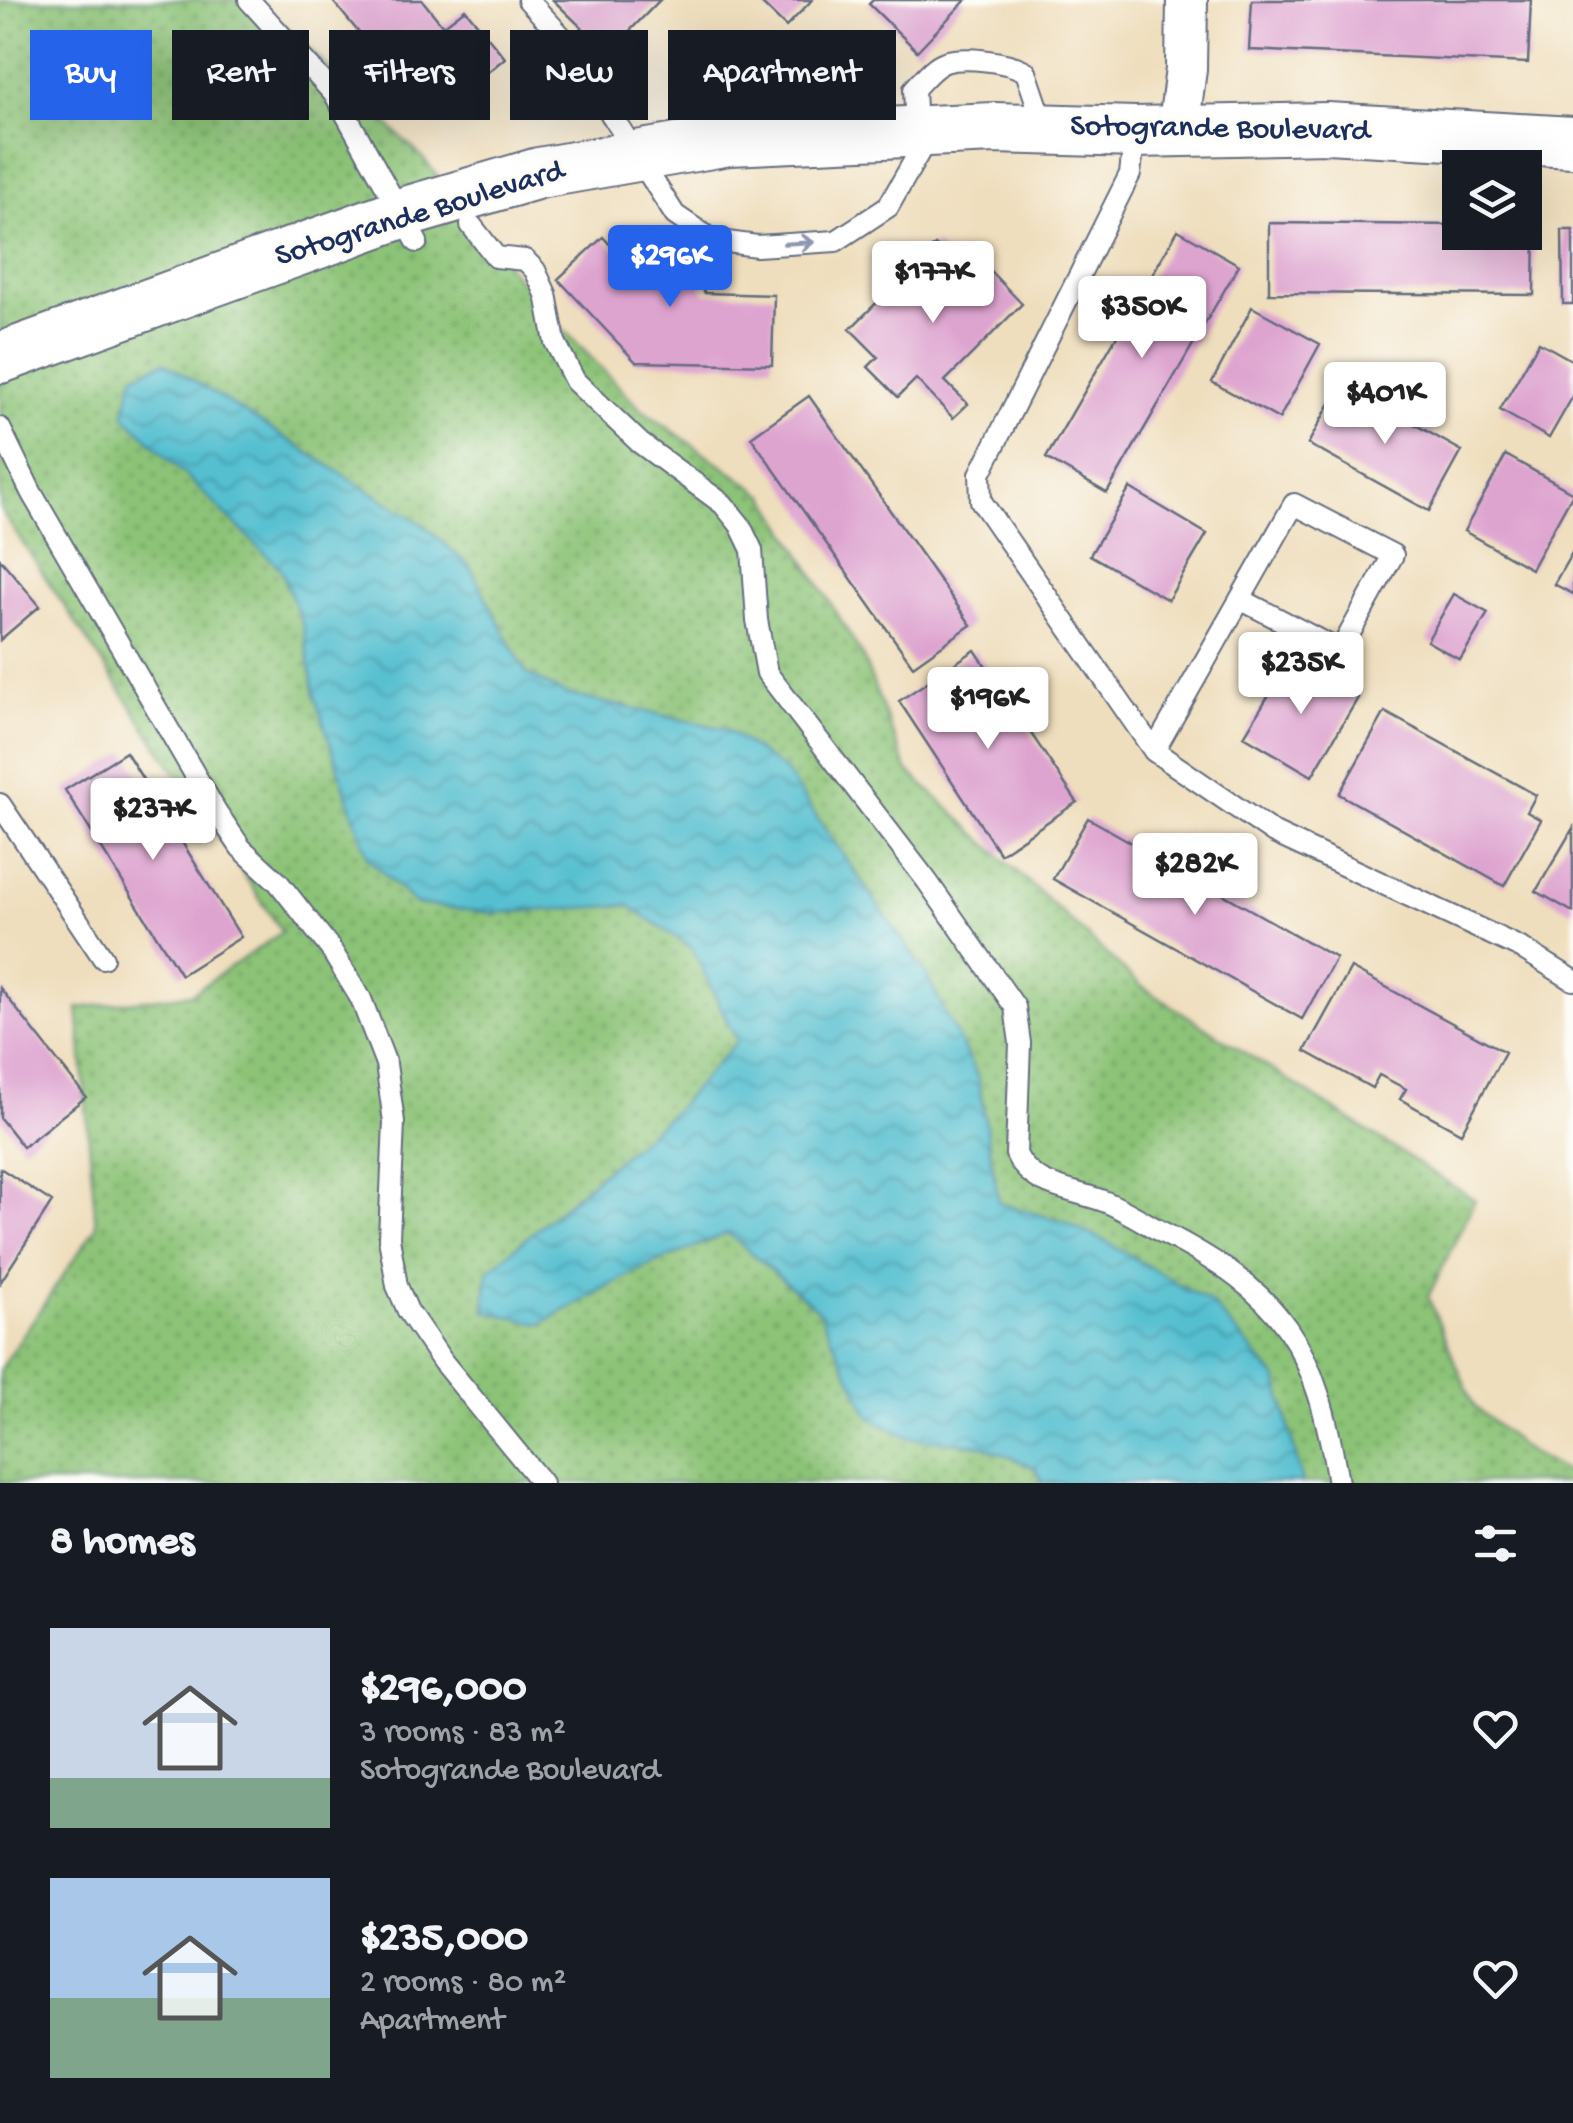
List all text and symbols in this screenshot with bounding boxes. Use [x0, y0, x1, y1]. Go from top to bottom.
chip: Buy [30, 30, 152, 120]
chip: Rent [172, 30, 309, 120]
chip: Filters [329, 30, 490, 120]
chip: New [510, 30, 648, 120]
chip: Apartment [668, 30, 896, 120]
street label: Sotogrande Boulevard [1070, 108, 1373, 152]
map controls [1442, 150, 1542, 250]
button: layers [1442, 150, 1542, 250]
street label: Sotogrande Boulevard [271, 152, 571, 277]
pin: $296K [600, 225, 740, 310]
one-way arrow [782, 234, 814, 253]
text: $296K [630, 238, 710, 276]
pin: $177K [863, 241, 1003, 326]
text: $177K [894, 254, 972, 292]
pin: $350K [1072, 276, 1212, 361]
text: $350K [1100, 289, 1184, 327]
pin: $401K [1315, 362, 1455, 447]
text: $401K [1346, 375, 1424, 413]
pin: $235K [1231, 632, 1371, 717]
text: $235K [1260, 645, 1342, 683]
pin: $196K [918, 667, 1058, 752]
text: $196K [949, 680, 1027, 718]
pin: $237K [83, 778, 223, 863]
text: $237K [113, 791, 193, 829]
pin: $282K [1125, 833, 1265, 918]
text: $282K [1155, 846, 1235, 884]
icon: filters [1468, 1516, 1523, 1571]
text: 8 homes [50, 1519, 194, 1568]
text: $296,000 [360, 1666, 527, 1715]
icon: home [130, 1668, 250, 1788]
icon: heart [1468, 1701, 1523, 1756]
text: 3 rooms · 83 m² [360, 1715, 566, 1753]
text: Sotogrande Boulevard [360, 1753, 660, 1791]
text: $235,000 [360, 1916, 528, 1965]
icon: home [130, 1918, 250, 2038]
icon: heart [1468, 1951, 1523, 2006]
text: 2 rooms · 80 m² [360, 1965, 566, 2003]
text: Apartment [360, 2003, 504, 2041]

